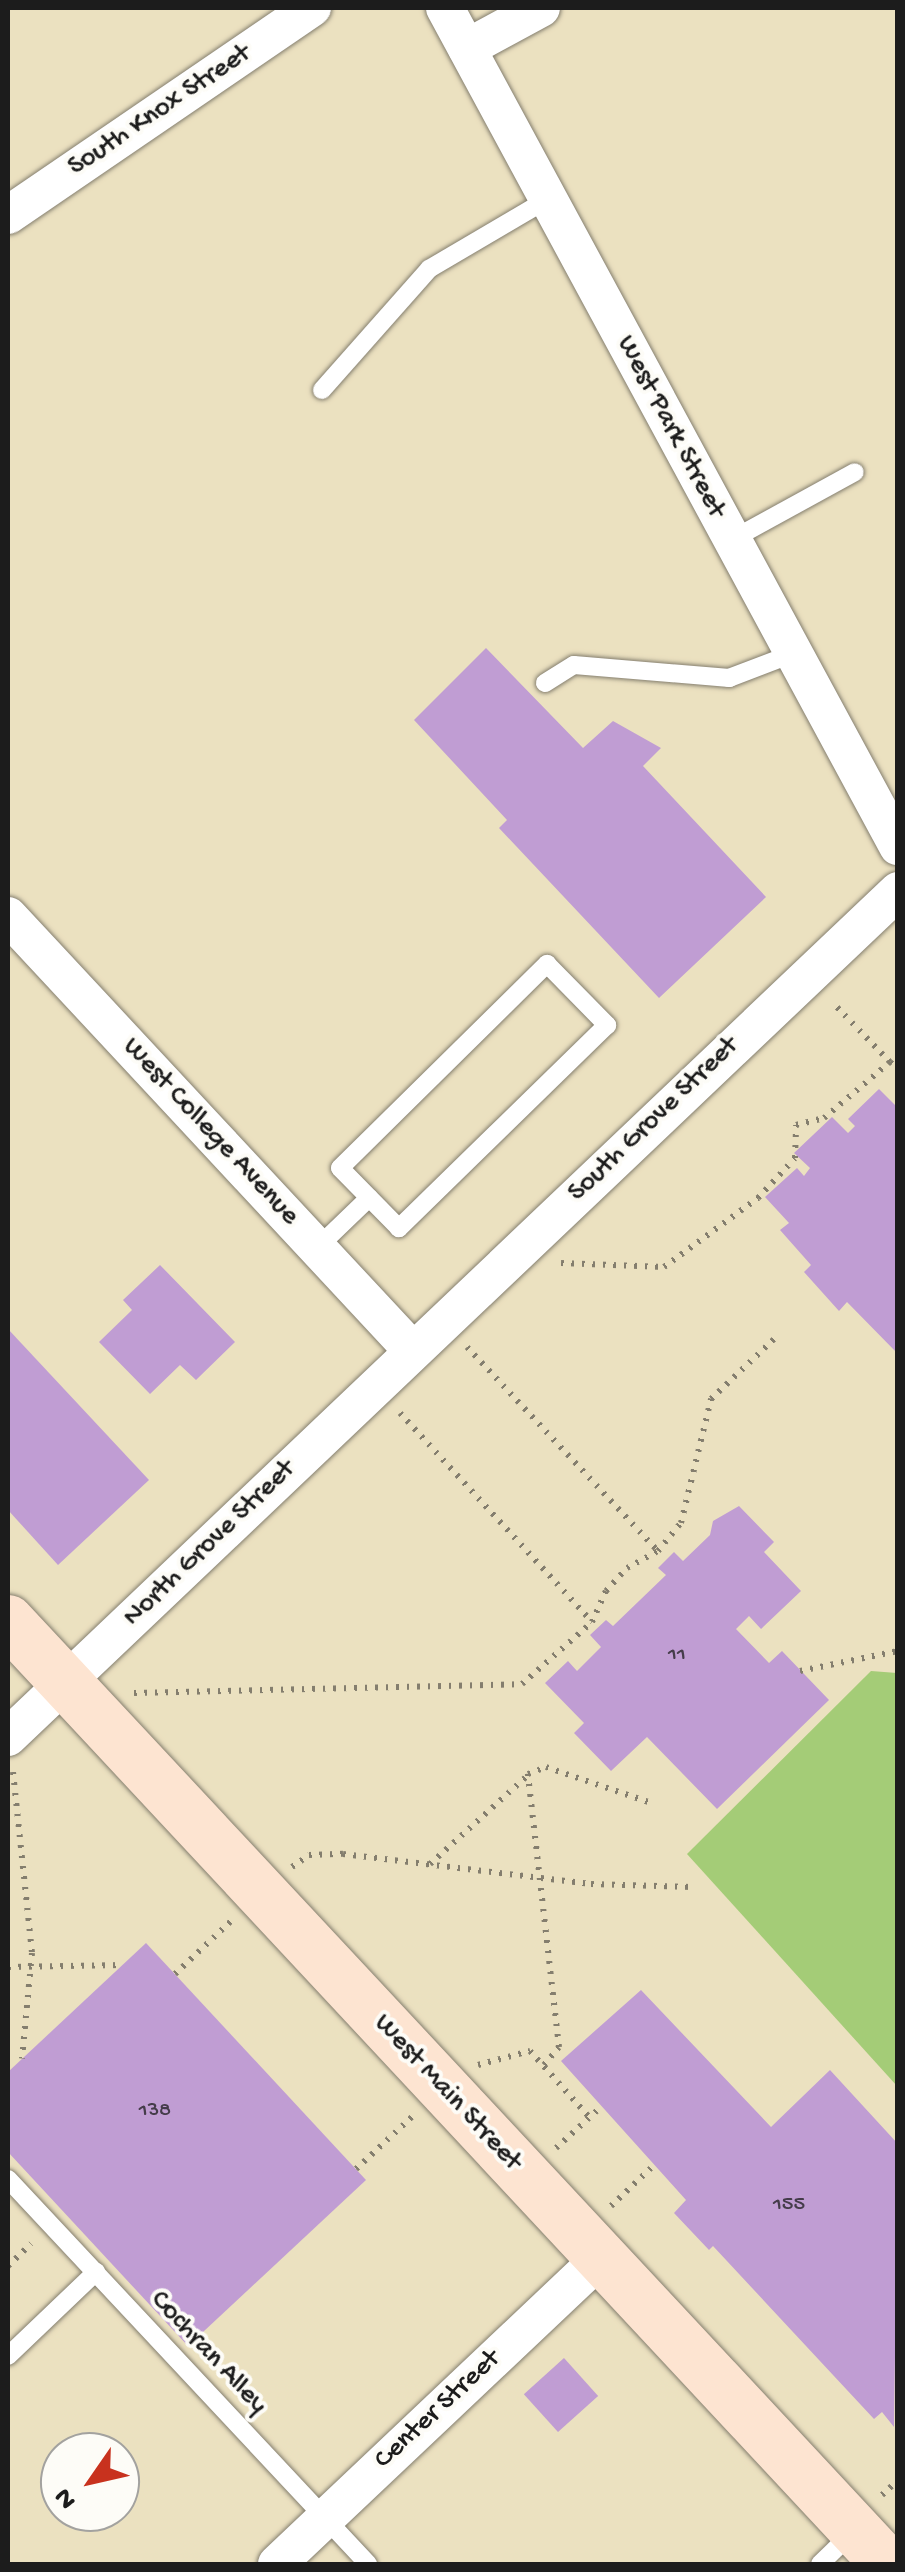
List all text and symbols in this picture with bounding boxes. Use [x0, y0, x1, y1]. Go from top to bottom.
street label: South Knox Street [62, 38, 258, 184]
street label: West Park Street [608, 330, 732, 524]
street label: South Grove Street [562, 1030, 746, 1210]
street label: West College Avenue [114, 1031, 306, 1233]
street label: North Grove Street [117, 1453, 303, 1635]
house number: 11 [668, 1643, 686, 1669]
street label: West Main Street [366, 2008, 528, 2178]
house number: 138 [139, 2099, 171, 2125]
house number: 155 [773, 2193, 805, 2219]
street label: Cochran Alley [142, 2284, 274, 2422]
street label: Center Street [368, 2343, 508, 2477]
north arrow [40, 2432, 140, 2532]
text: N [48, 2481, 85, 2515]

